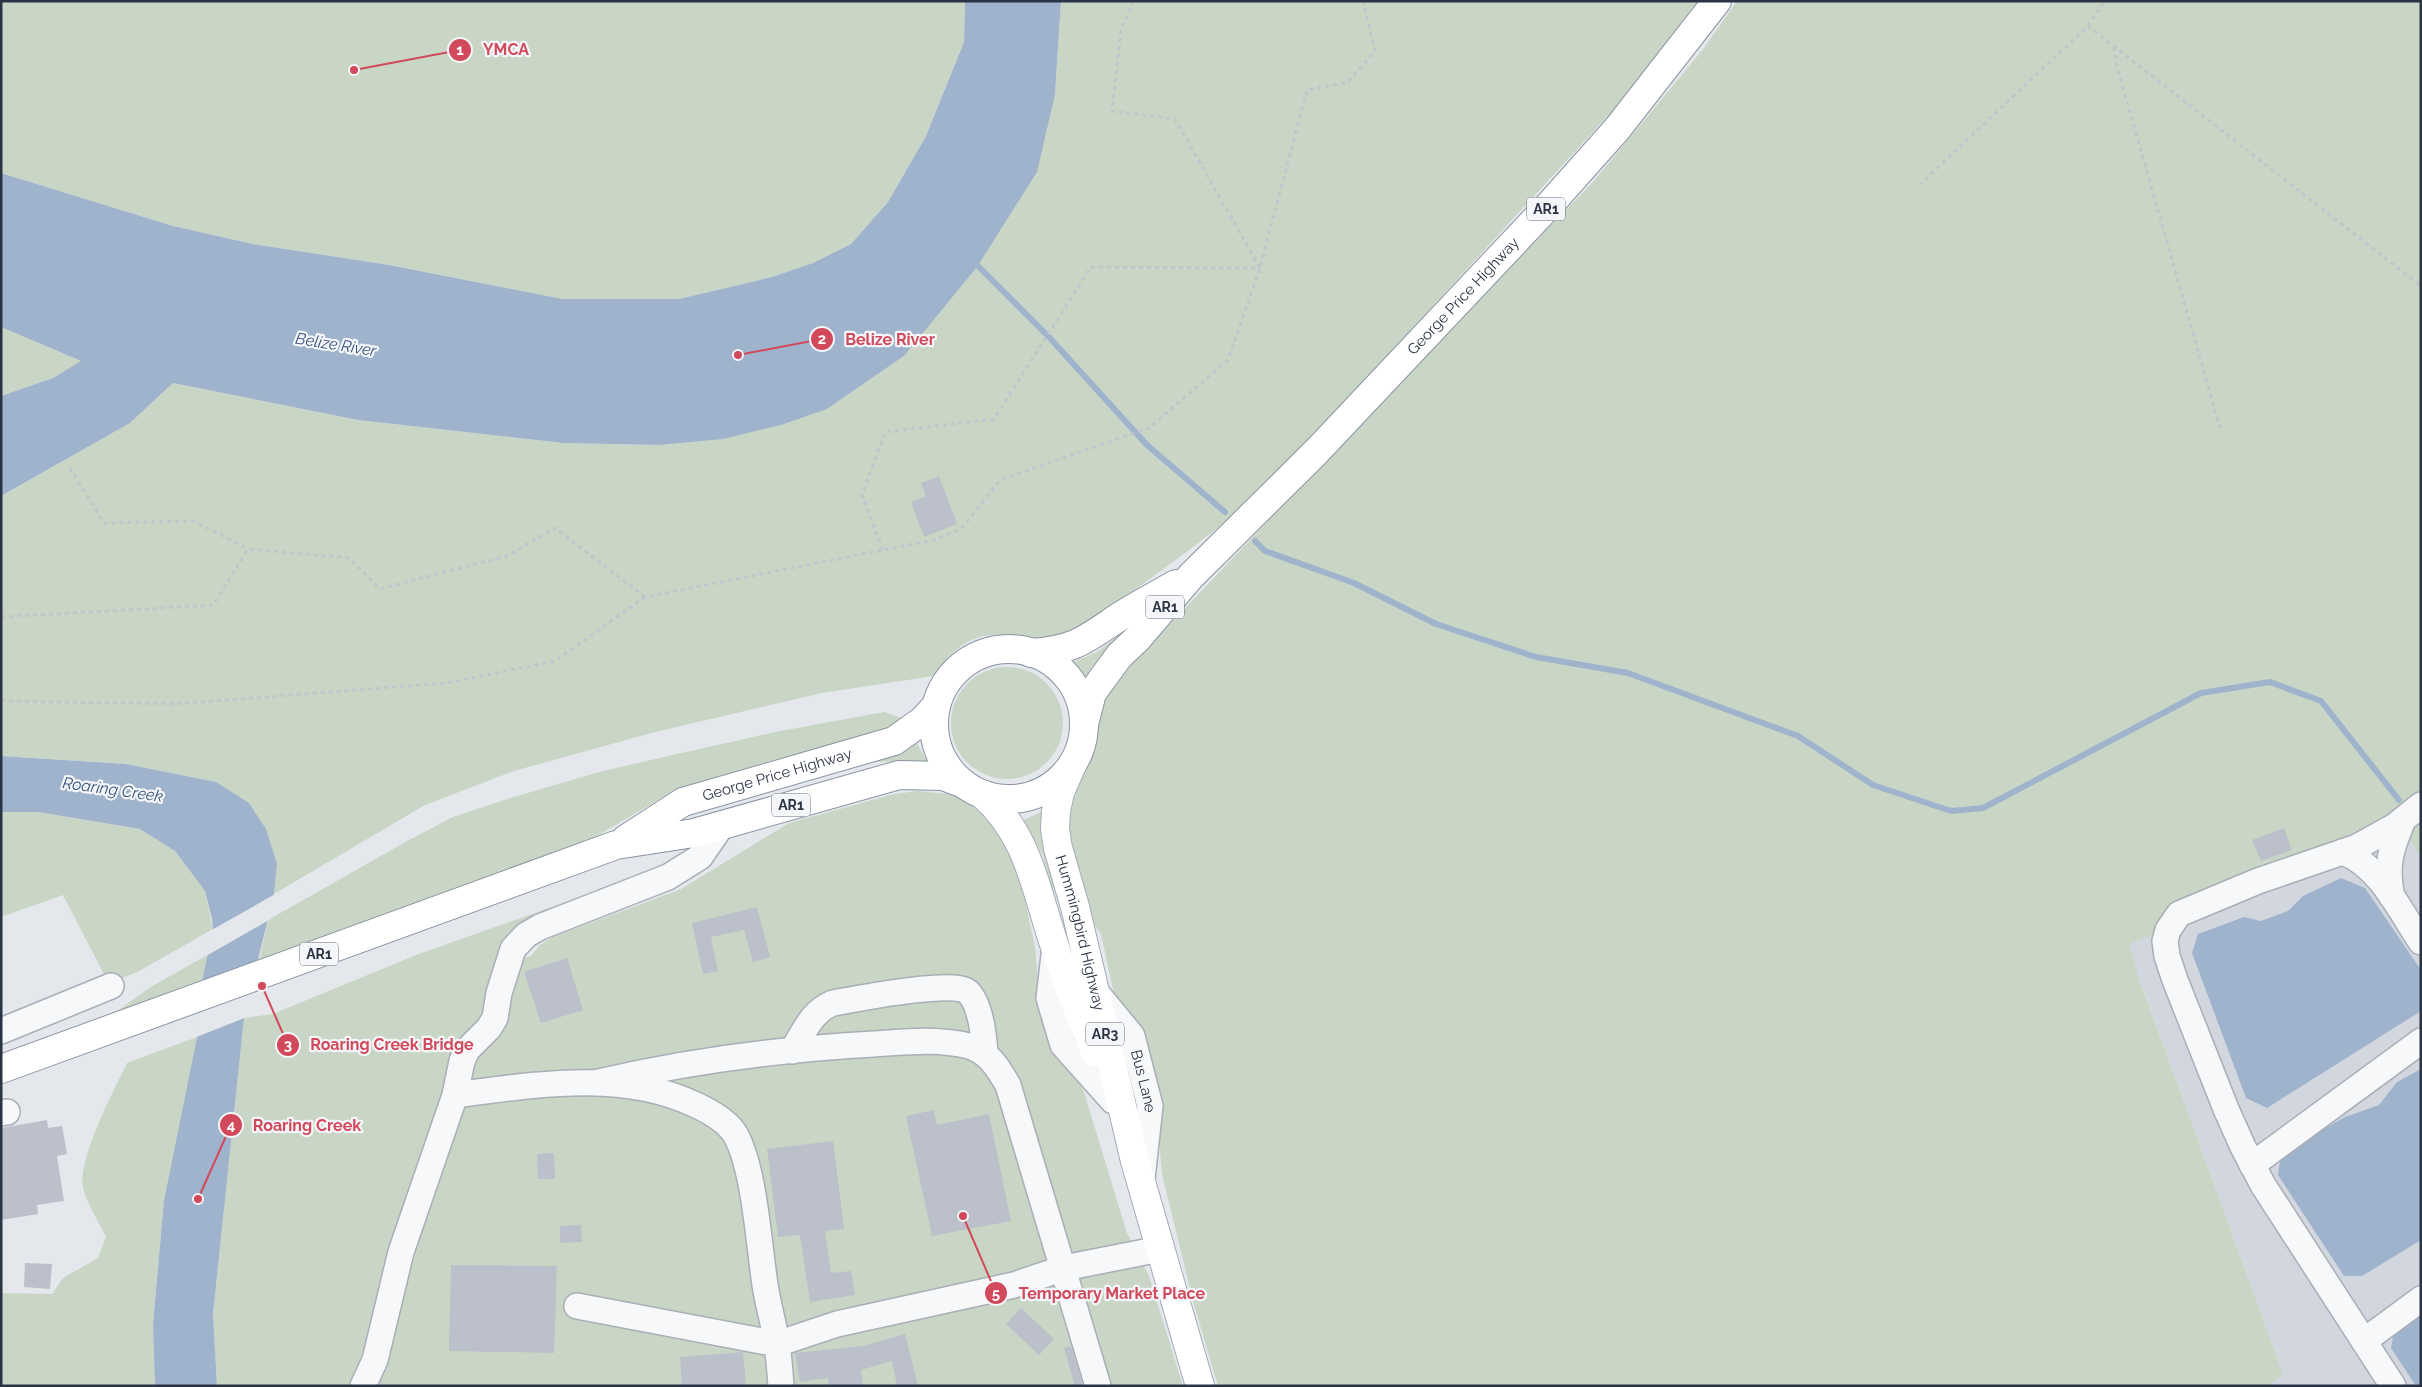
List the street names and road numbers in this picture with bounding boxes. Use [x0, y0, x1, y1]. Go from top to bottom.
road number: AR1 [1527, 198, 1565, 220]
street label: George Price Highway [1404, 234, 1523, 358]
road number: AR1 [1146, 596, 1184, 618]
street label: George Price Highway [700, 745, 854, 805]
road number: AR1 [772, 794, 810, 816]
street label: Hummingbird Highway [1052, 853, 1108, 1013]
road number: AR1 [300, 942, 338, 966]
road number: AR3 [1086, 1022, 1124, 1046]
street label: Bus Lane [1127, 1048, 1159, 1114]

